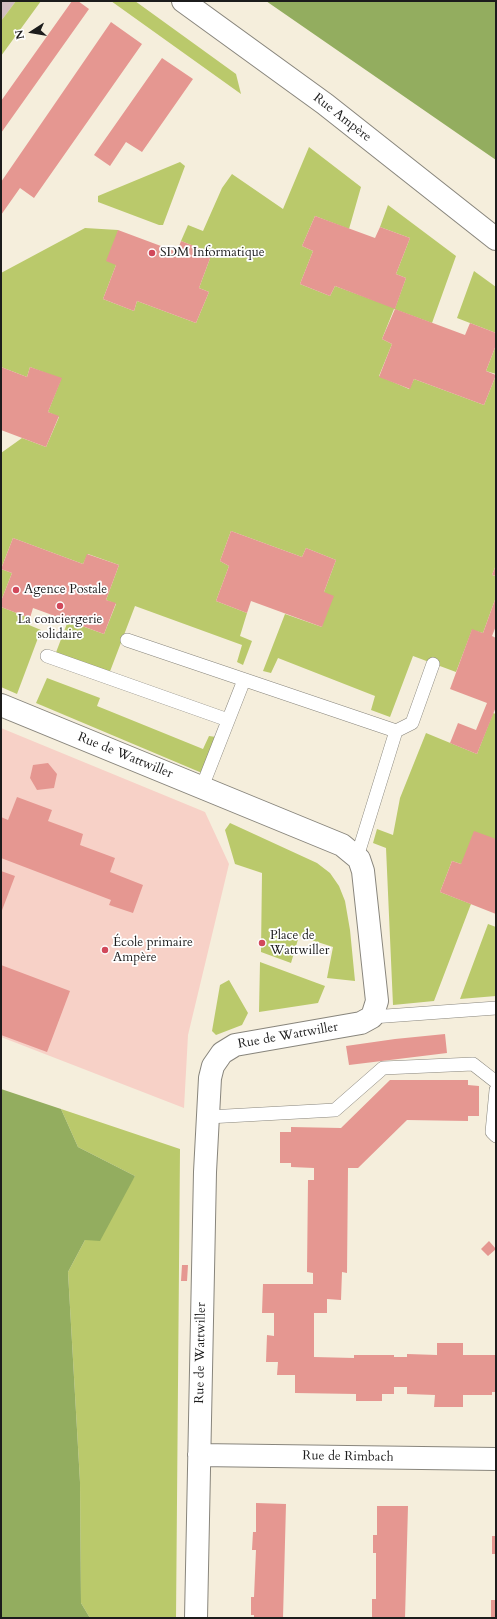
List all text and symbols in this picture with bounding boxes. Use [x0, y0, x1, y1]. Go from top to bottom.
north arrow [12, 12, 52, 52]
text: N [11, 28, 28, 41]
street label: Rue Ampère [310, 91, 374, 145]
place label: SDM Informatique [160, 245, 265, 261]
marker: SDM Informatique [147, 248, 157, 258]
place label: Agence Postale [24, 582, 107, 598]
marker: Agence Postale [11, 585, 21, 595]
marker: La conciergerie solidaire [55, 601, 65, 611]
place label: La conciergerie solidaire [17, 612, 103, 643]
street label: Rue de Wattwiller [75, 730, 175, 782]
place label: Place de Wattwiller [270, 928, 330, 959]
place label: École primaire Ampère [113, 935, 193, 966]
marker: Place de Wattwiller [257, 938, 267, 948]
marker: École primaire Ampère [100, 945, 110, 955]
street label: Rue de Wattwiller [237, 1020, 339, 1052]
street label: Rue de Wattwiller [192, 1302, 210, 1404]
street label: Rue de Rimbach [302, 1448, 394, 1466]

